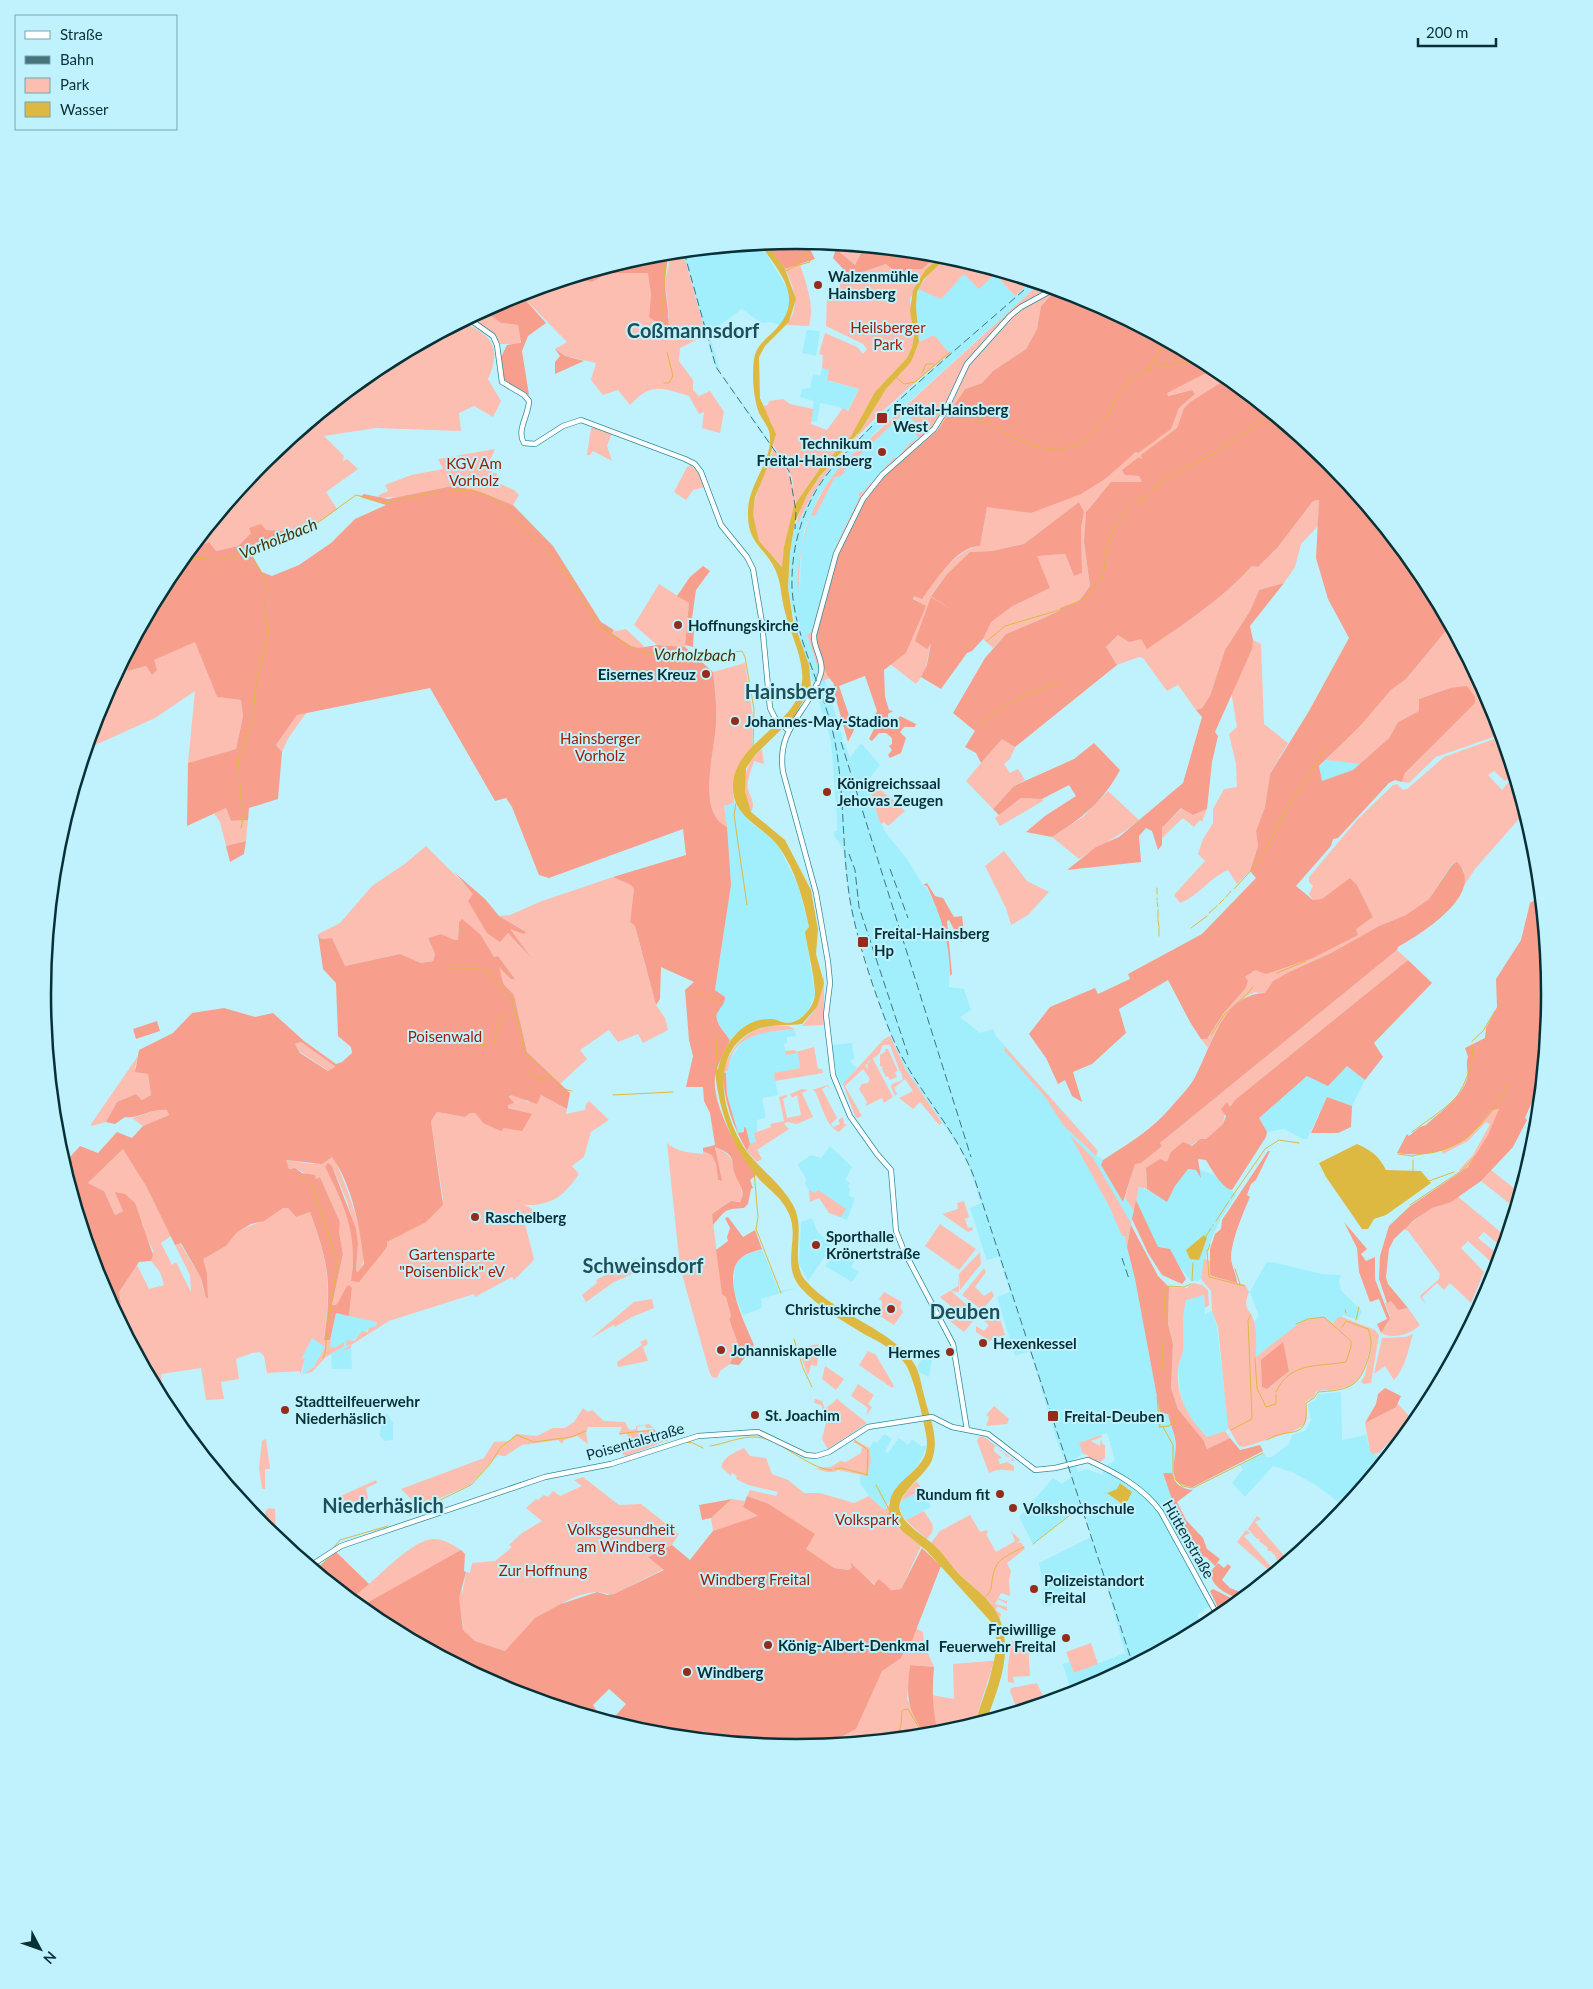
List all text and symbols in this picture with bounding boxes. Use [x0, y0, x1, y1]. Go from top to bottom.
legend [15, 15, 178, 130]
scale bar [1418, 15, 1496, 47]
text: 200 m [1426, 23, 1468, 41]
text: Straße [60, 25, 103, 43]
text: Bahn [60, 50, 94, 68]
text: Park [60, 75, 90, 93]
text: Wasser [60, 100, 109, 118]
place label: Walzenmühle Hainsberg [828, 267, 919, 302]
marker: Walzenmühle Hainsberg [812, 279, 824, 291]
district label: Coßmannsdorf [627, 318, 760, 342]
park label: Heilsberger Park [850, 318, 926, 353]
place label: Freital-Hainsberg West [893, 400, 1008, 435]
marker: Freital-Hainsberg West [875, 411, 889, 425]
place label: Technikum Freital-Hainsberg [757, 434, 872, 469]
marker: Technikum Freital-Hainsberg [876, 446, 888, 458]
park label: KGV Am Vorholz [446, 454, 502, 489]
water label: Vorholzbach [236, 514, 320, 562]
place label: Hoffnungskirche [688, 616, 799, 634]
marker: Hoffnungskirche [672, 619, 684, 631]
water label: Vorholzbach [654, 644, 736, 664]
place label: Eisernes Kreuz [598, 665, 696, 683]
marker: Eisernes Kreuz [700, 668, 712, 680]
district label: Hainsberg [745, 679, 836, 703]
place label: Johannes-May-Stadion [745, 712, 898, 730]
marker: Johannes-May-Stadion [729, 715, 741, 727]
park label: Hainsberger Vorholz [560, 729, 640, 764]
place label: Königreichssaal Jehovas Zeugen [837, 774, 943, 809]
marker: Königreichssaal Jehovas Zeugen [821, 786, 833, 798]
place label: Freital-Hainsberg Hp [874, 924, 989, 959]
marker: Freital-Hainsberg Hp [856, 935, 870, 949]
park label: Poisenwald [408, 1027, 482, 1045]
place label: Raschelberg [485, 1208, 566, 1226]
marker: Raschelberg [469, 1211, 481, 1223]
place label: Sporthalle Krönertstraße [826, 1227, 920, 1262]
marker: Sporthalle Krönertstraße [810, 1239, 822, 1251]
park label: Gartensparte "Poisenblick" eV [399, 1245, 506, 1280]
district label: Schweinsdorf [583, 1253, 704, 1277]
district label: Deuben [930, 1299, 1000, 1323]
place label: Christuskirche [785, 1300, 881, 1318]
marker: Christuskirche [885, 1303, 897, 1315]
place label: Hexenkessel [993, 1334, 1077, 1352]
marker: Hexenkessel [977, 1337, 989, 1349]
place label: Johanniskapelle [731, 1341, 837, 1359]
place label: Hermes [888, 1343, 940, 1361]
marker: Johanniskapelle [715, 1344, 727, 1356]
marker: Hermes [944, 1346, 956, 1358]
place label: Stadtteilfeuerwehr Niederhäslich [295, 1392, 420, 1427]
marker: Stadtteilfeuerwehr Niederhäslich [279, 1404, 291, 1416]
place label: St. Joachim [765, 1406, 840, 1424]
place label: Freital-Deuben [1064, 1407, 1164, 1425]
marker: St. Joachim [749, 1409, 761, 1421]
marker: Freital-Deuben [1046, 1409, 1060, 1423]
street label: Poisentalstraße [584, 1418, 686, 1464]
place label: Rundum fit [916, 1485, 990, 1503]
marker: Rundum fit [994, 1488, 1006, 1500]
district label: Niederhäslich [322, 1493, 444, 1517]
street label: Hüttenstraße [1159, 1497, 1219, 1581]
place label: Volkshochschule [1022, 1499, 1134, 1517]
marker: Volkshochschule [1007, 1502, 1019, 1514]
park label: Volkspark [835, 1510, 899, 1528]
park label: Volksgesundheit am Windberg [567, 1520, 675, 1555]
park label: Zur Hoffnung [499, 1561, 587, 1579]
park label: Windberg Freital [700, 1570, 810, 1588]
place label: Polizeistandort Freital [1044, 1571, 1145, 1606]
marker: Polizeistandort Freital [1028, 1583, 1040, 1595]
place label: Freiwillige Feuerwehr Freital [939, 1620, 1056, 1655]
marker: Freiwillige Feuerwehr Freital [1060, 1632, 1072, 1644]
place label: König-Albert-Denkmal [778, 1636, 929, 1654]
marker: König-Albert-Denkmal [762, 1639, 774, 1651]
place label: Windberg [697, 1663, 764, 1681]
marker: Windberg [681, 1666, 693, 1678]
north arrow [15, 1924, 65, 1974]
text: N [40, 1948, 60, 1968]

